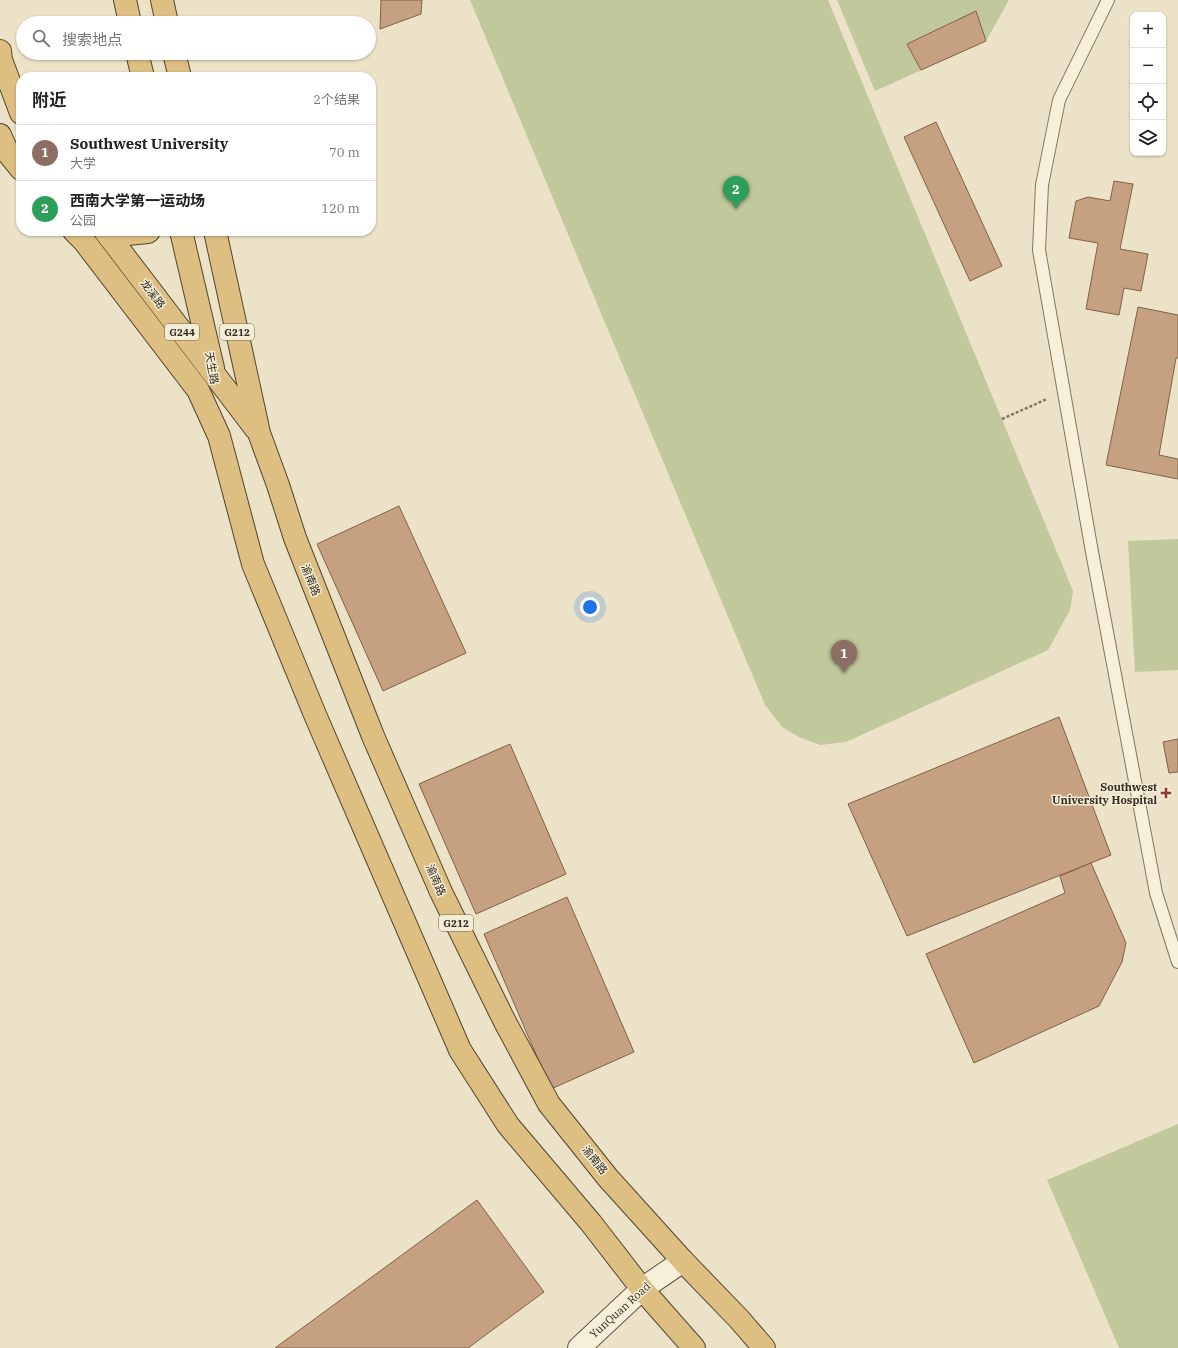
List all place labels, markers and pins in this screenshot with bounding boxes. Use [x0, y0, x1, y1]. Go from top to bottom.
pin: 2 [723, 176, 749, 209]
pin: 1 [831, 640, 857, 673]
place label: Southwest University Hospital [1052, 780, 1157, 807]
marker: Southwest University Hospital [1160, 787, 1172, 799]

